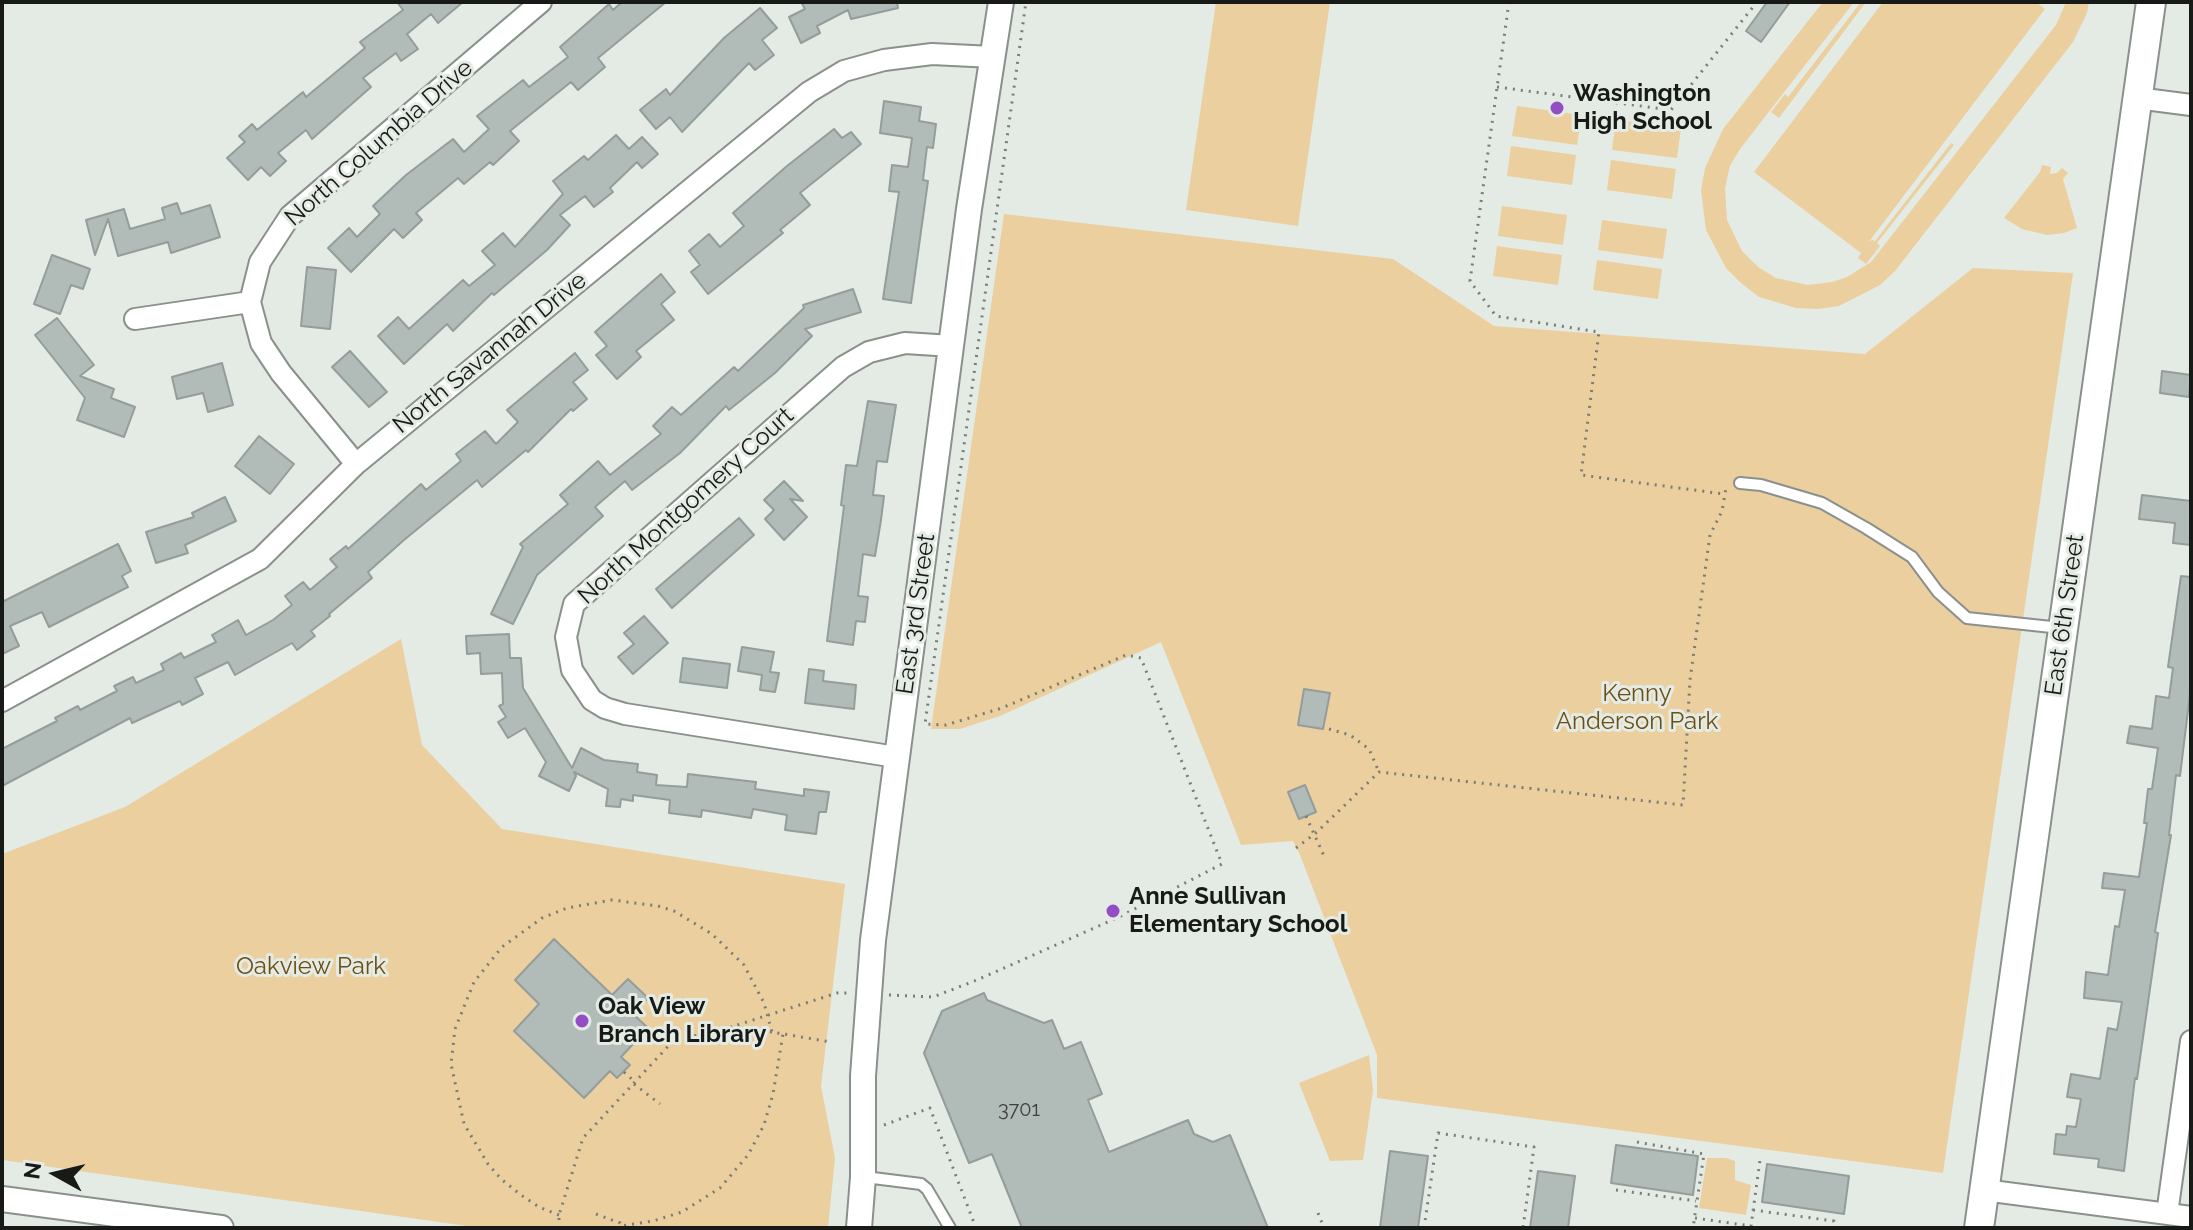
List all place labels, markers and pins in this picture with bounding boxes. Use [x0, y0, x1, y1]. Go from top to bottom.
place label: Washington High School [1573, 80, 1712, 136]
marker: Washington High School [1548, 99, 1566, 117]
place label: Anne Sullivan Elementary School [1129, 883, 1347, 939]
marker: Anne Sullivan Elementary School [1104, 902, 1122, 920]
place label: Oak View Branch Library [598, 993, 766, 1049]
marker: Oak View Branch Library [573, 1012, 591, 1030]

